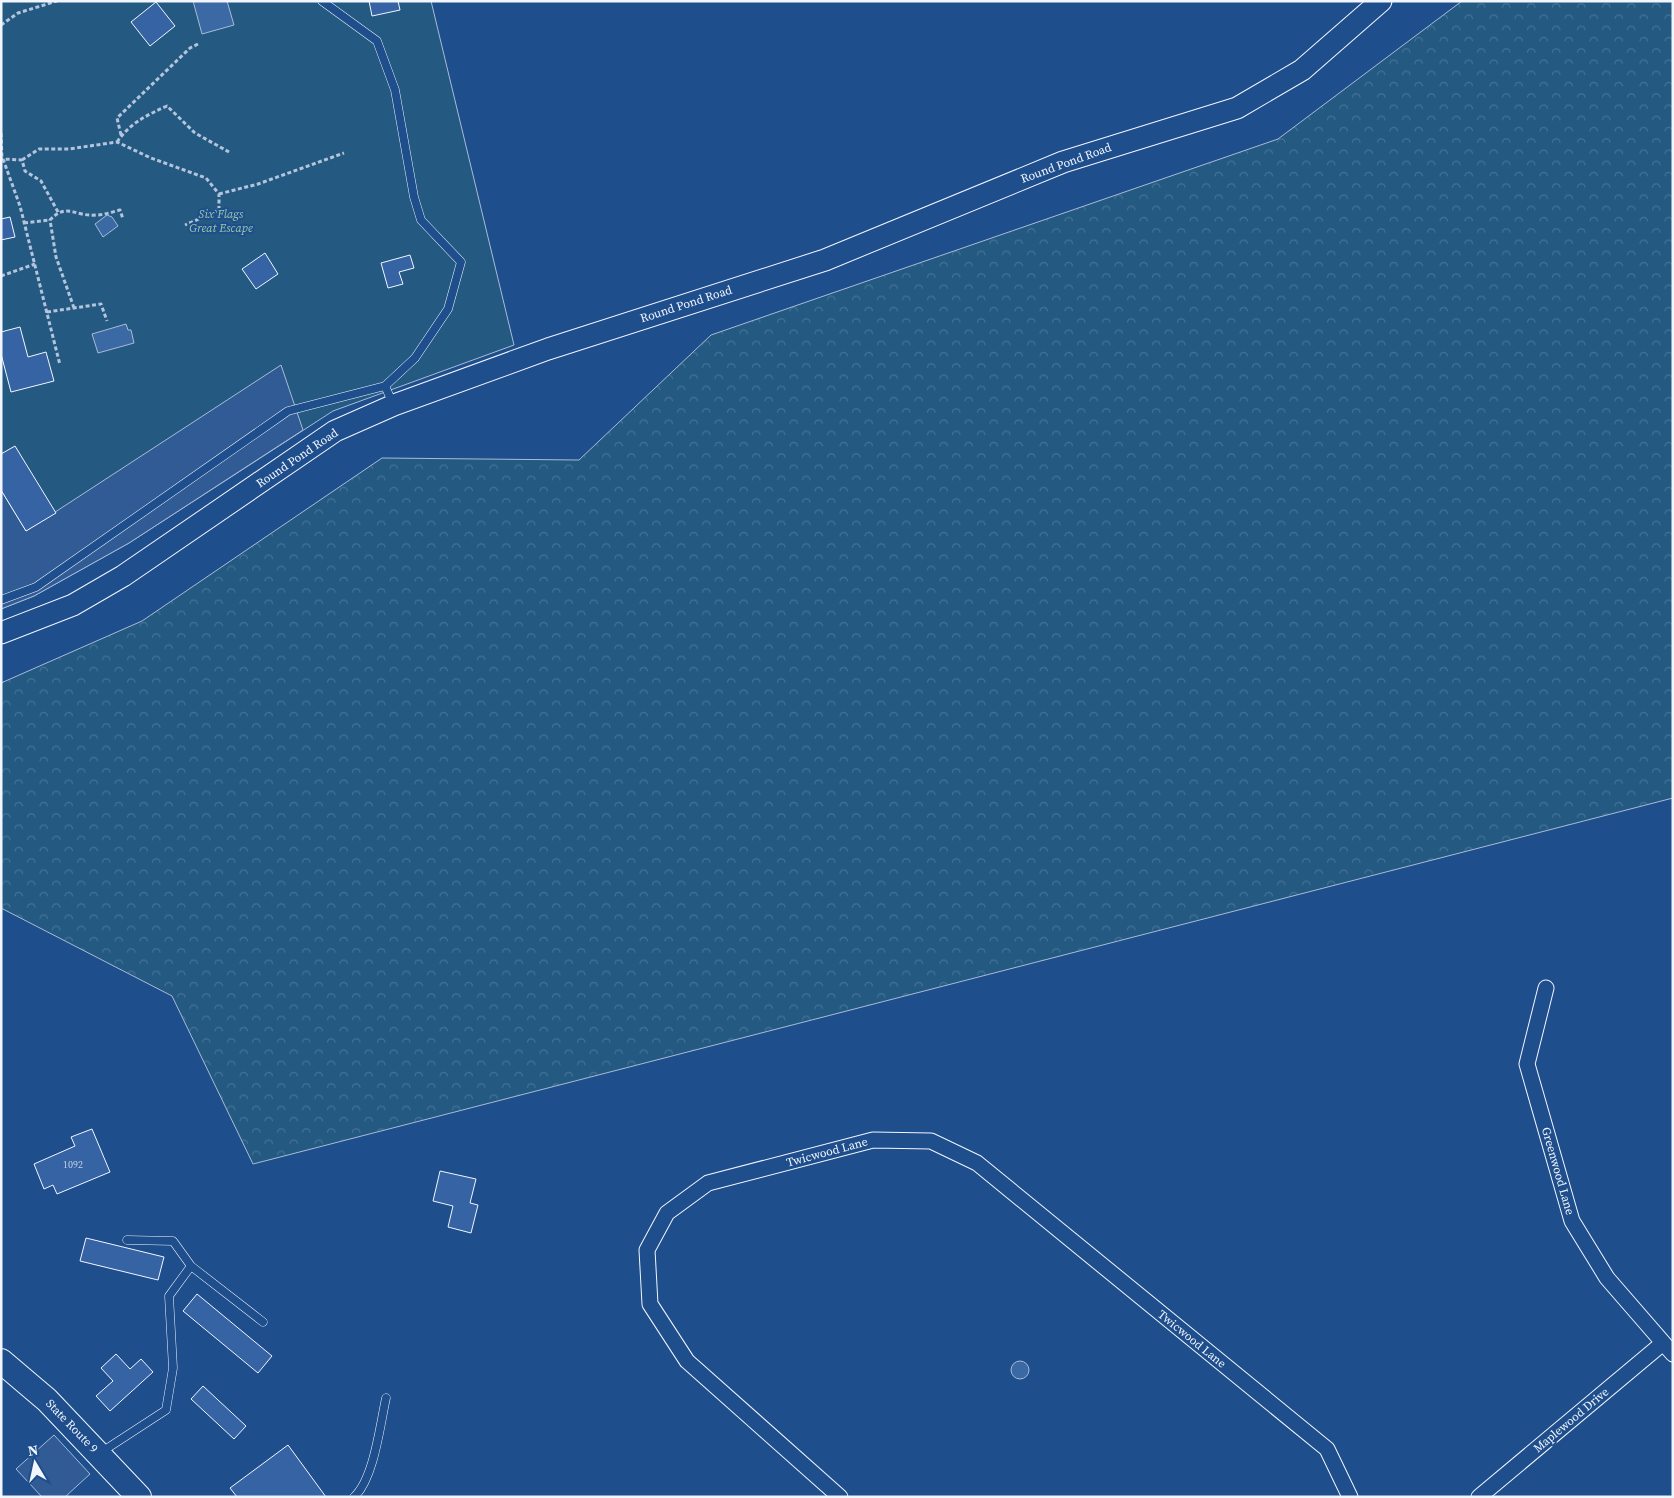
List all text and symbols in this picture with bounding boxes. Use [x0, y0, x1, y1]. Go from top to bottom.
street label: Round Pond Road [1018, 139, 1114, 187]
park label: Six Flags Great Escape [189, 206, 253, 236]
street label: Round Pond Road [638, 282, 734, 326]
street label: Round Pond Road [253, 425, 341, 491]
street label: Greenwood Lane [1538, 1125, 1578, 1217]
street label: Twicwood Lane [785, 1133, 869, 1171]
house number: 1092 [63, 1158, 83, 1171]
street label: Twicwood Lane [1154, 1306, 1230, 1372]
street label: Maplewood Drive [1530, 1384, 1612, 1456]
street label: State Route 9 [42, 1396, 102, 1456]
north arrow [10, 1438, 60, 1488]
text: N [26, 1439, 40, 1461]

